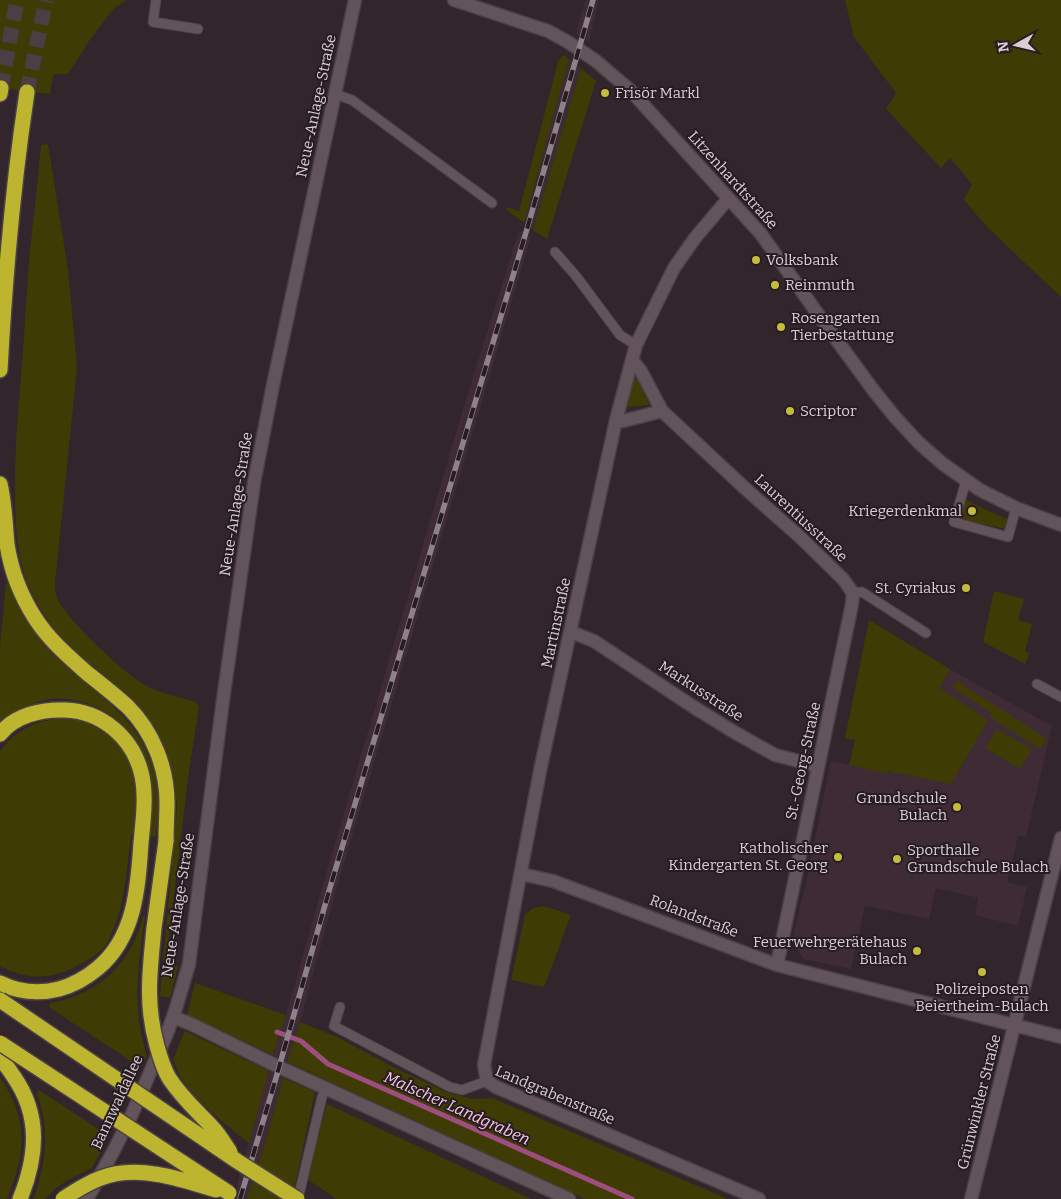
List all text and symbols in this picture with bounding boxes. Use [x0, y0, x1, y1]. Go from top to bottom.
north arrow [991, 20, 1041, 70]
street label: Neue-Anlage-Straße [292, 33, 340, 179]
text: N [994, 40, 1013, 53]
place label: Frisör Markl [615, 84, 700, 102]
marker: Frisör Markl [599, 87, 611, 99]
street label: Litzenhardtstraße [684, 127, 782, 233]
place label: Volksbank [766, 251, 839, 269]
marker: Volksbank [750, 254, 762, 266]
place label: Reinmuth [785, 276, 856, 294]
marker: Reinmuth [769, 279, 781, 291]
place label: Rosengarten Tierbestattung [791, 309, 894, 344]
marker: Rosengarten Tierbestattung [775, 321, 787, 333]
place label: Scriptor [800, 402, 857, 420]
marker: Scriptor [784, 405, 796, 417]
street label: Neue-Anlage-Straße [216, 431, 256, 577]
street label: Laurentiusstraße [751, 470, 851, 566]
place label: Kriegerdenkmal [848, 502, 962, 520]
marker: Kriegerdenkmal [966, 505, 978, 517]
street label: Martinstraße [538, 576, 574, 670]
place label: St. Cyriakus [875, 579, 956, 597]
marker: St. Cyriakus [960, 582, 972, 594]
street label: Markusstraße [655, 657, 747, 725]
street label: St.-Georg-Straße [782, 700, 824, 822]
place label: Grundschule Bulach [856, 789, 948, 824]
marker: Grundschule Bulach [951, 801, 963, 813]
street label: Neue-Anlage-Straße [158, 832, 198, 978]
place label: Katholischer Kindergarten St. Georg [668, 839, 828, 874]
place label: Sporthalle Grundschule Bulach [907, 841, 1050, 876]
marker: Katholischer Kindergarten St. Georg [832, 851, 844, 863]
marker: Sporthalle Grundschule Bulach [891, 853, 903, 865]
street label: Rolandstraße [647, 891, 741, 941]
place label: Feuerwehrgerätehaus Bulach [753, 933, 908, 968]
marker: Feuerwehrgerätehaus Bulach [911, 945, 923, 957]
marker: Polizeiposten Beiertheim-Bulach [976, 966, 988, 978]
place label: Polizeiposten Beiertheim-Bulach [915, 980, 1049, 1015]
street label: Grünwinkler Straße [953, 1033, 1005, 1171]
street label: Bannwaldallee [87, 1052, 147, 1152]
street label: Landgrabenstraße [492, 1062, 618, 1128]
water label: Malscher Landgraben [381, 1067, 533, 1149]

